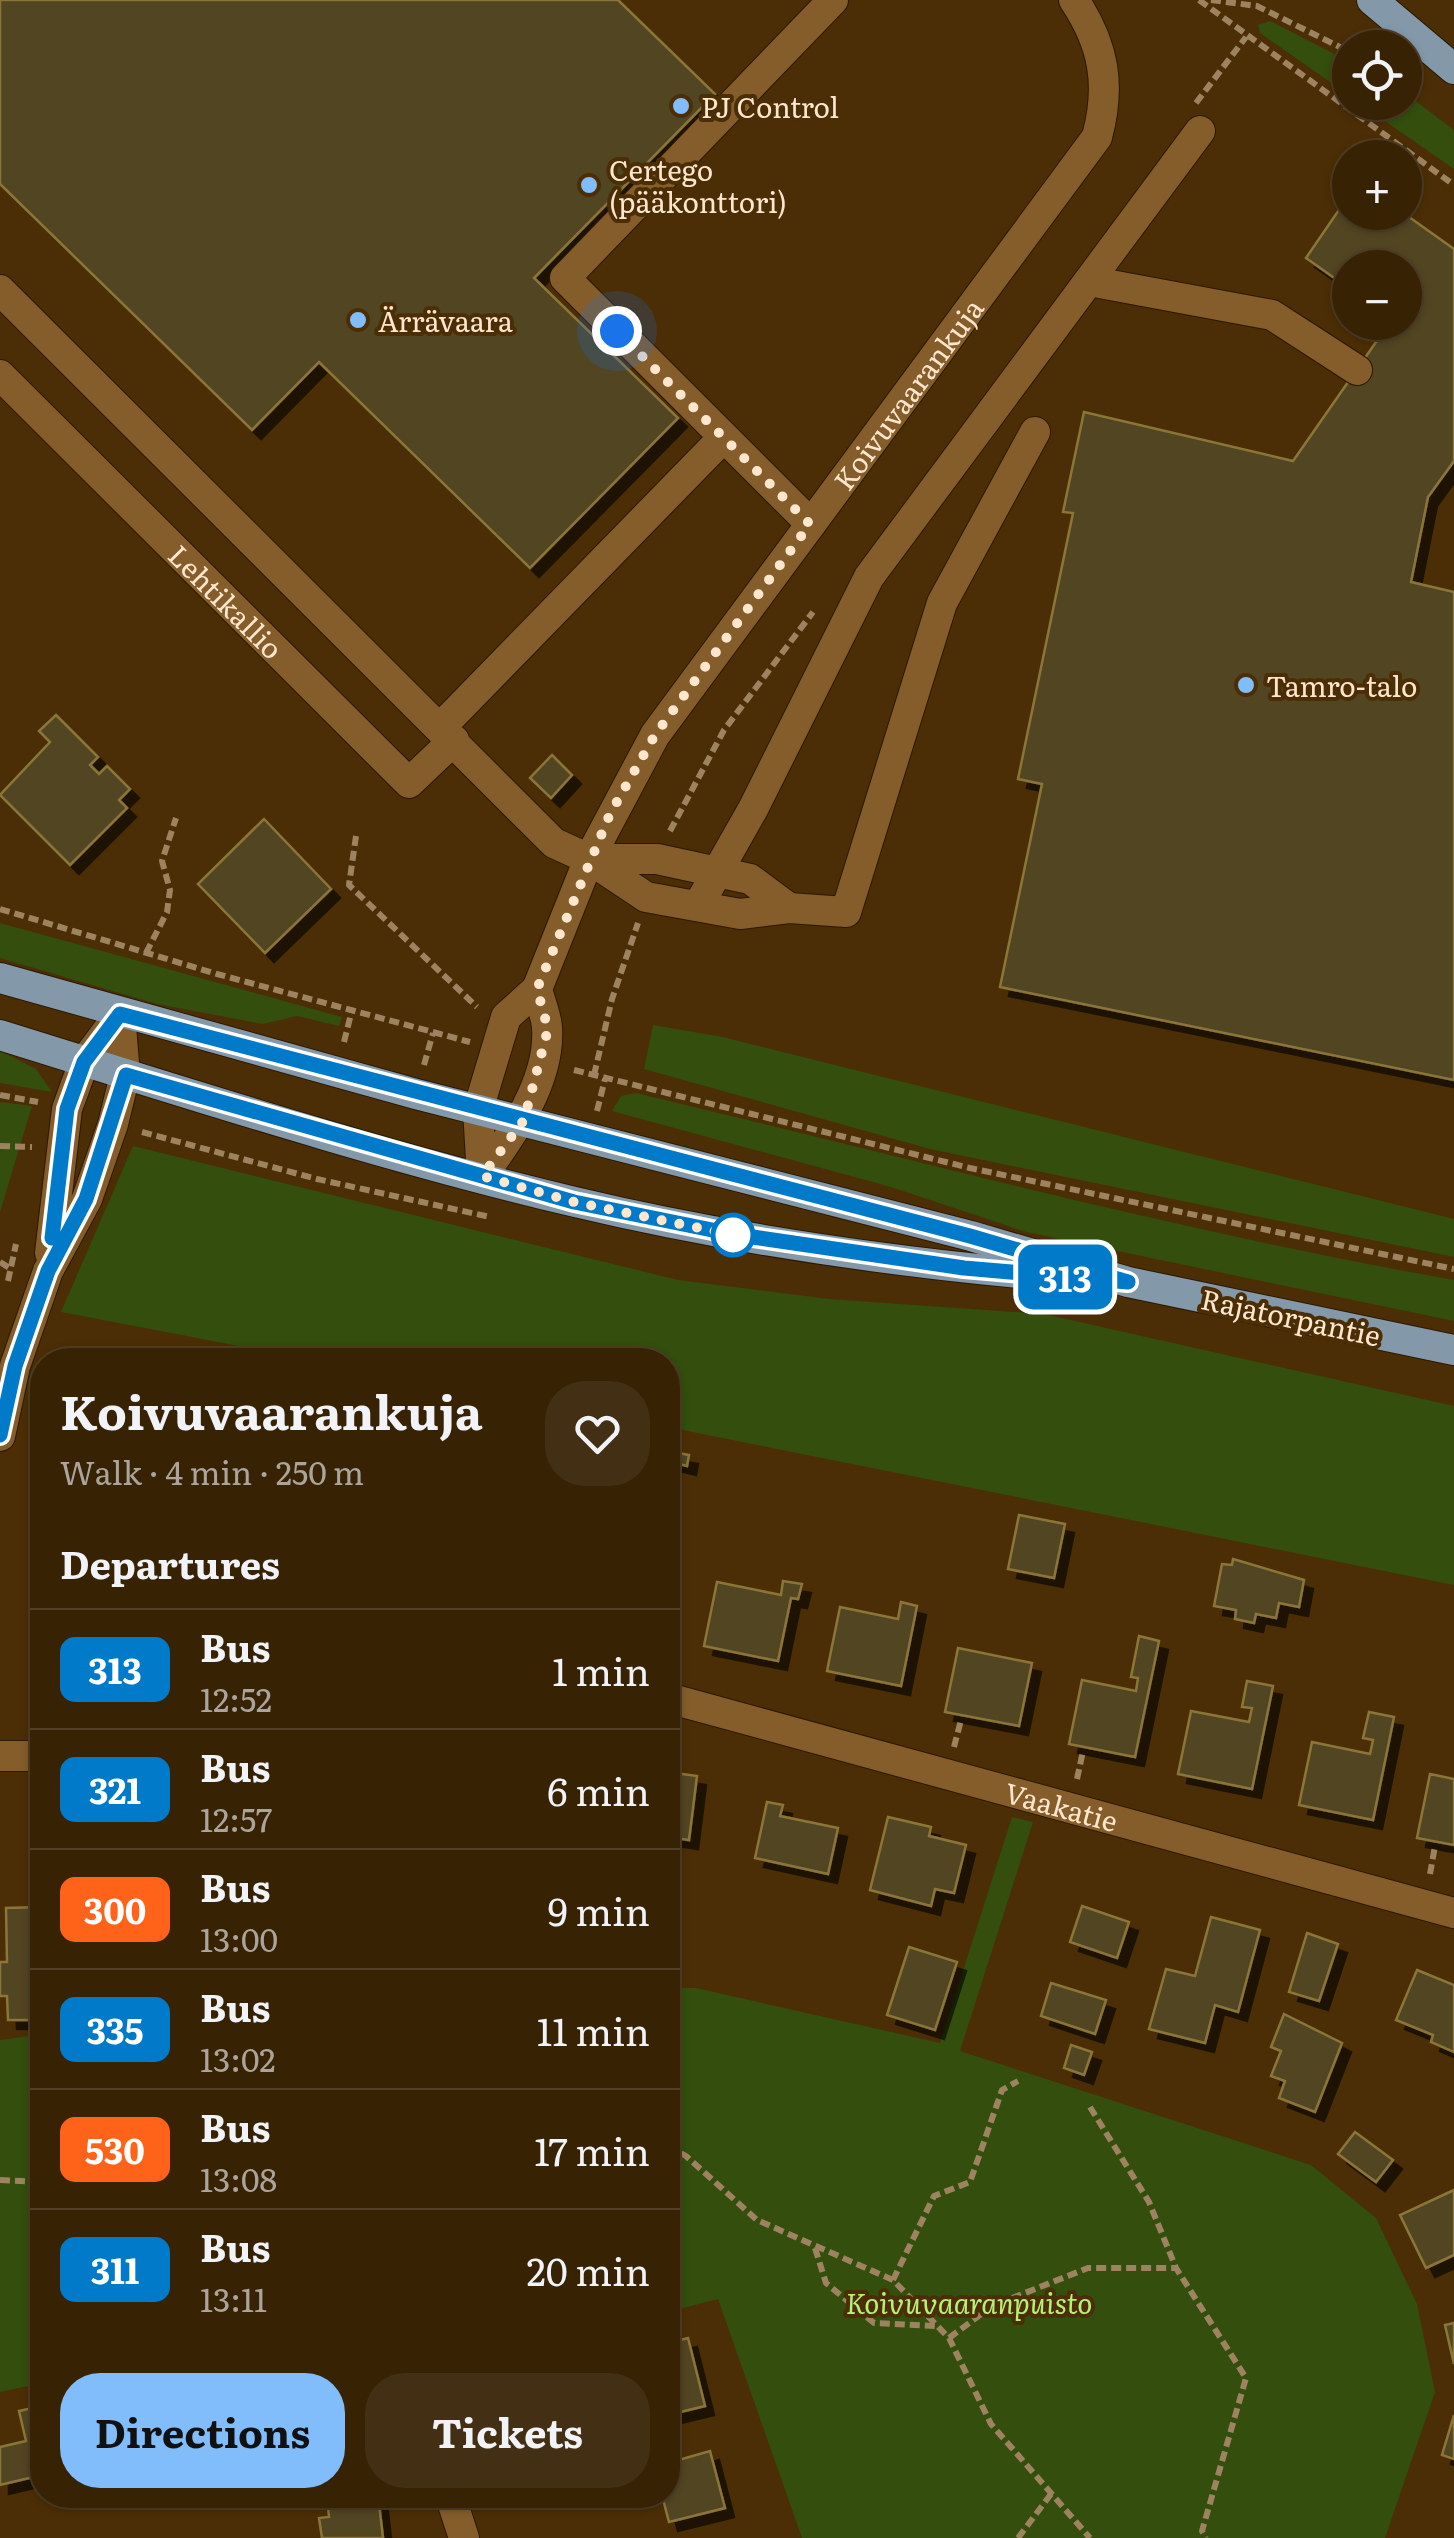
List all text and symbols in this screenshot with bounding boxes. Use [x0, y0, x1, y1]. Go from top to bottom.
map controls [1332, 30, 1422, 340]
button: locate [1332, 30, 1422, 120]
place label: PJ Control [701, 85, 839, 127]
marker: PJ Control [670, 95, 692, 117]
button: + [1332, 140, 1422, 230]
place label: Certego (pääkonttori) [609, 148, 787, 222]
marker: Certego (pääkonttori) [578, 174, 600, 196]
button: − [1332, 250, 1422, 340]
street label: Koivuvaarankuja [822, 289, 992, 498]
place label: Ärrävaara [378, 299, 513, 341]
your location [592, 306, 642, 356]
marker: Ärrävaara [347, 309, 369, 331]
street label: Lehtikallio [160, 534, 293, 668]
place label: Tamro-talo [1266, 664, 1417, 706]
marker: Tamro-talo [1235, 674, 1257, 696]
unlabelled marker [712, 1214, 754, 1256]
line badge: 313 [1008, 1244, 1122, 1310]
text: 313 [1038, 1251, 1092, 1303]
street label: Rajatorpantie [1197, 1276, 1385, 1356]
text: Koivuvaarankuja [60, 1374, 482, 1445]
button: heart [545, 1381, 650, 1486]
text: Walk · 4 min · 250 m [60, 1447, 364, 1495]
text: Departures [60, 1534, 280, 1591]
text: Bus [200, 1617, 271, 1674]
text: 1 min [552, 1641, 650, 1698]
text: 313 [88, 1643, 142, 1695]
text: 12:52 [200, 1674, 272, 1722]
text: Bus [200, 1737, 271, 1794]
text: 6 min [547, 1761, 650, 1818]
text: 321 [89, 1763, 141, 1815]
street label: Vaakatie [1000, 1770, 1123, 1841]
text: 12:57 [200, 1794, 272, 1842]
text: Bus [200, 1857, 271, 1914]
text: 9 min [548, 1881, 650, 1938]
text: 300 [84, 1883, 146, 1935]
text: 13:00 [200, 1914, 278, 1962]
text: Bus [200, 1977, 271, 2034]
text: 11 min [537, 2001, 650, 2058]
text: 335 [86, 2003, 144, 2055]
text: 13:02 [200, 2034, 275, 2082]
text: Bus [200, 2097, 271, 2154]
text: 17 min [534, 2121, 650, 2178]
text: 530 [85, 2123, 145, 2175]
text: 13:08 [200, 2154, 277, 2202]
text: Bus [200, 2217, 271, 2274]
text: 20 min [526, 2241, 650, 2298]
text: 311 [91, 2243, 139, 2295]
text: 13:11 [200, 2274, 267, 2322]
park label: Koivuvaaranpuisto [846, 2281, 1092, 2323]
button: Directions [60, 2373, 345, 2488]
button: Tickets [365, 2373, 650, 2488]

